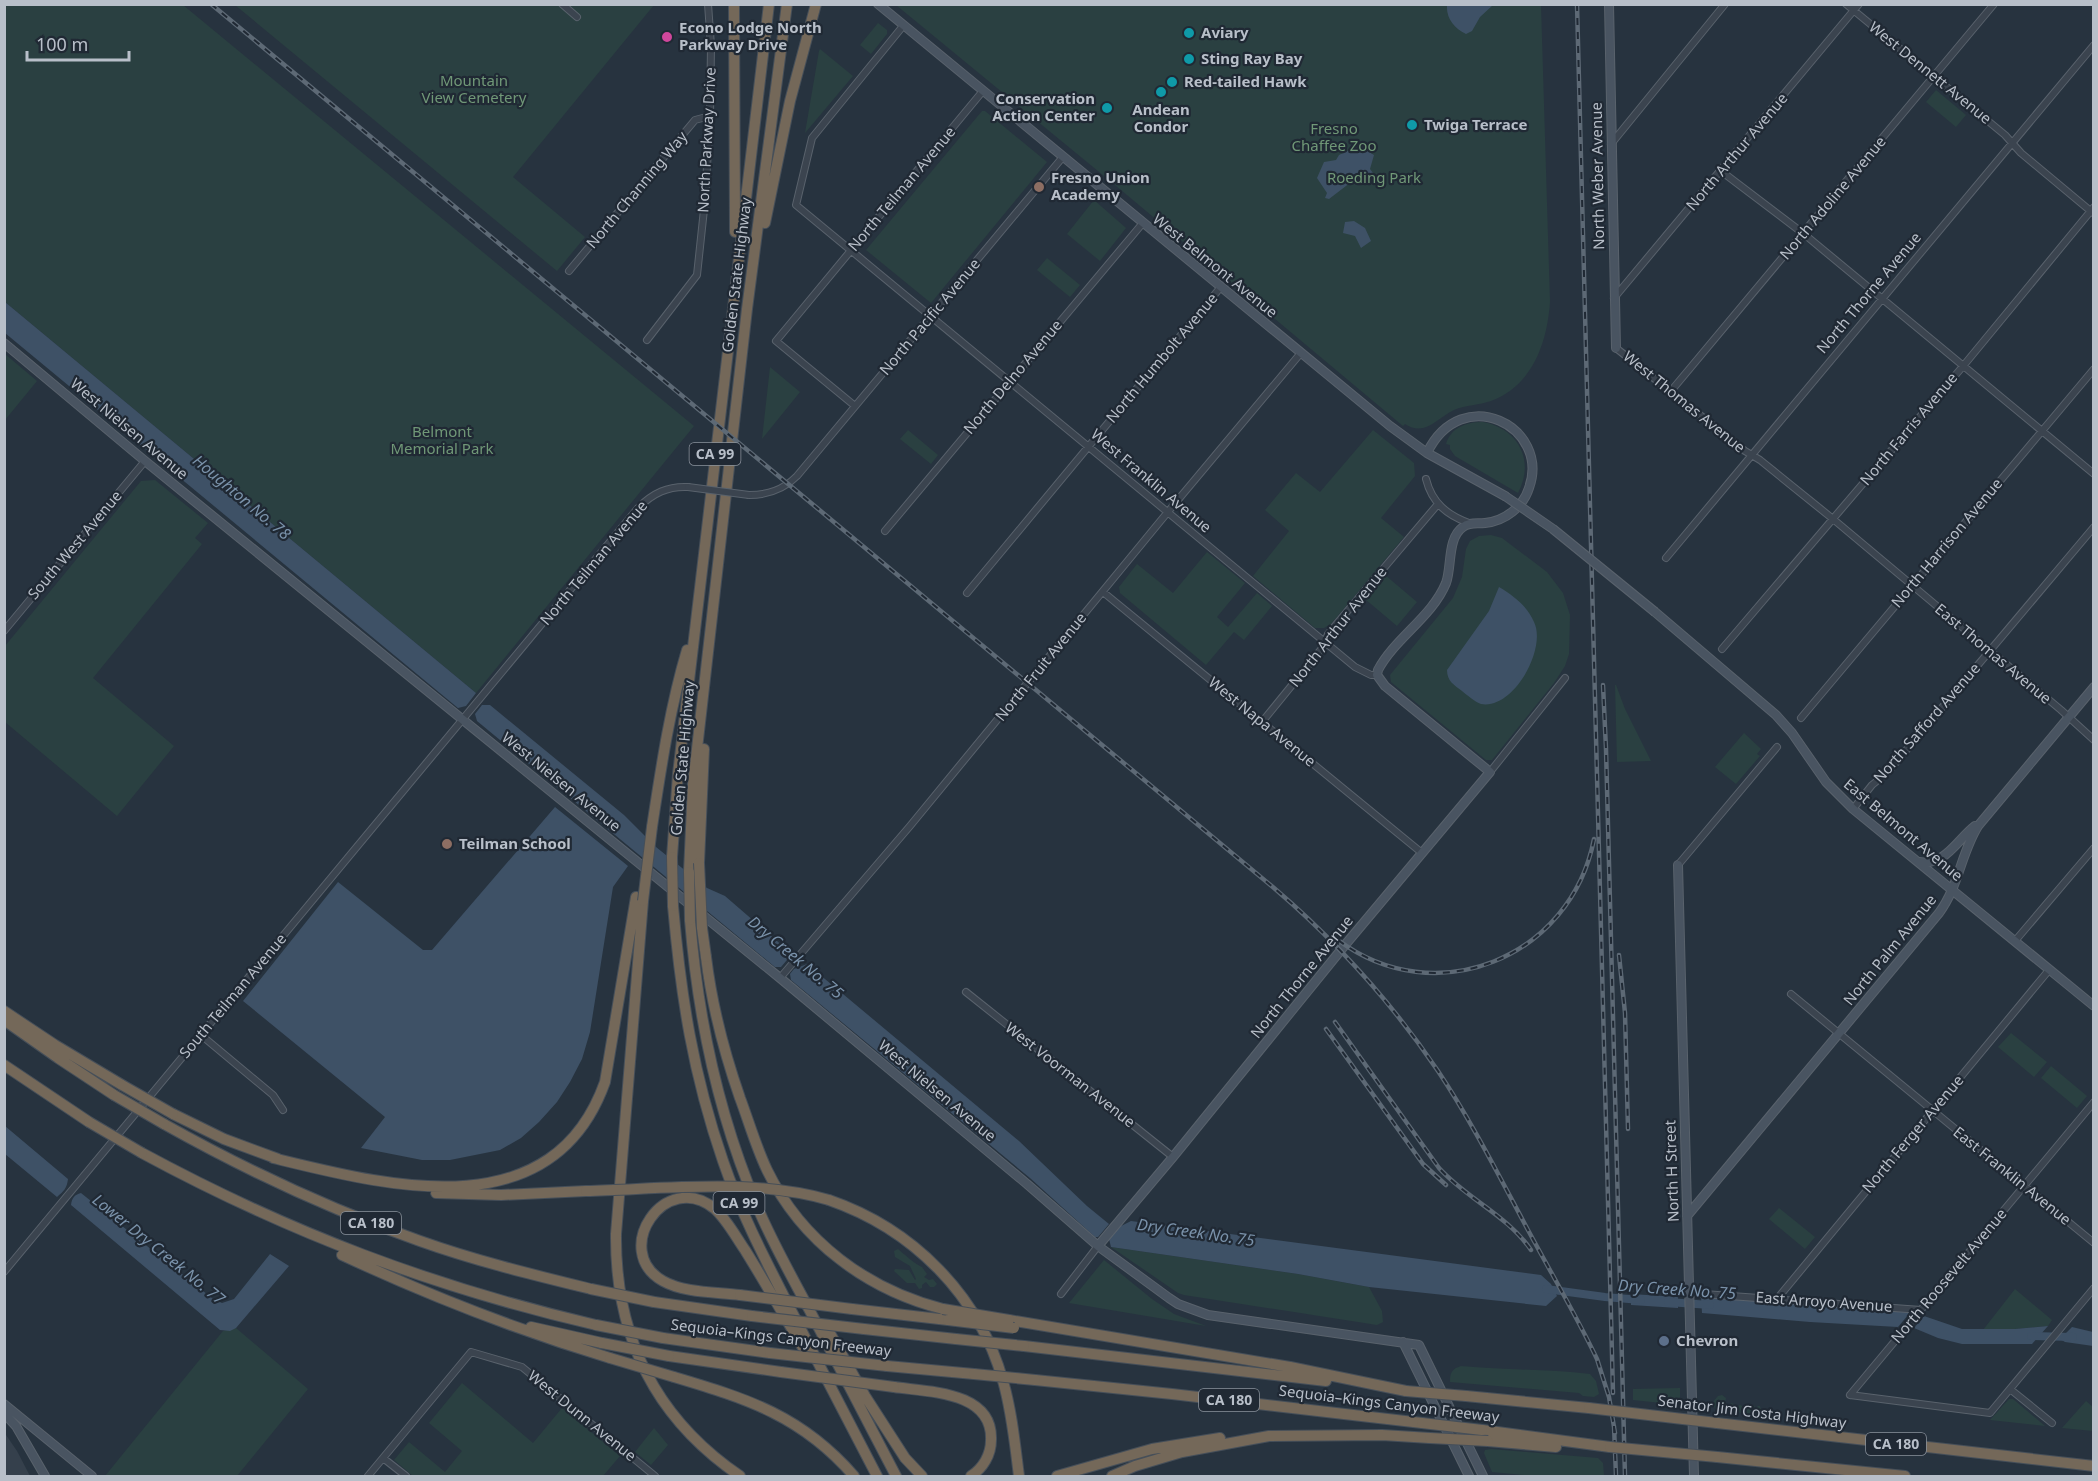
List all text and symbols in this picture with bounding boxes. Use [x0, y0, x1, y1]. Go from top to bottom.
street label: West Dennett Avenue [1865, 16, 1996, 128]
place label: Econo Lodge North Parkway Drive [679, 17, 822, 54]
place label: Aviary [1201, 22, 1249, 42]
scale bar [27, 24, 129, 62]
marker: Aviary [1182, 26, 1196, 40]
marker: Econo Lodge North Parkway Drive [660, 30, 674, 44]
text: 100 m [36, 32, 88, 56]
place label: Sting Ray Bay [1201, 48, 1303, 68]
marker: Sting Ray Bay [1182, 52, 1196, 66]
street label: North Parkway Drive [692, 67, 720, 213]
park label: Mountain View Cemetery [422, 70, 527, 107]
place label: Red-tailed Hawk [1184, 71, 1307, 91]
marker: Red-tailed Hawk [1165, 75, 1179, 89]
marker: Andean Condor [1154, 85, 1168, 99]
place label: Conservation Action Center [992, 88, 1095, 125]
street label: North Arthur Avenue [1681, 88, 1791, 214]
place label: Andean Condor [1132, 99, 1190, 136]
marker: Conservation Action Center [1100, 101, 1114, 115]
street label: North Weber Avenue [1586, 102, 1608, 250]
place label: Twiga Terrace [1424, 114, 1527, 134]
park label: Fresno Chaffee Zoo [1291, 118, 1377, 155]
marker: Twiga Terrace [1405, 118, 1419, 132]
street label: North Teilman Avenue [843, 122, 959, 255]
street label: North Channing Way [581, 126, 691, 252]
street label: North Adoline Avenue [1775, 131, 1890, 263]
place label: Fresno Union Academy [1051, 167, 1150, 204]
park label: Roeding Park [1327, 167, 1421, 187]
marker: Fresno Union Academy [1032, 180, 1046, 194]
street label: Golden State Highway [717, 196, 755, 353]
street label: West Belmont Avenue [1149, 209, 1282, 322]
street label: North Thorne Avenue [1812, 228, 1925, 357]
street label: North Pacific Avenue [874, 254, 984, 379]
street label: North Humbolt Avenue [1101, 288, 1222, 427]
street label: North Delno Avenue [958, 315, 1066, 438]
street label: West Thomas Avenue [1619, 346, 1750, 457]
street label: North Farris Avenue [1855, 368, 1961, 489]
street label: West Nielsen Avenue [67, 373, 193, 483]
park label: Belmont Memorial Park [390, 421, 494, 458]
street label: West Franklin Avenue [1087, 424, 1216, 537]
road number: CA 99 [690, 443, 740, 465]
water label: Houghton No. 78 [188, 449, 296, 545]
street label: North Harrison Avenue [1886, 473, 2006, 611]
street label: South West Avenue [23, 486, 126, 603]
street label: North Teilman Avenue [535, 496, 651, 629]
street label: North Arthur Avenue [1284, 562, 1391, 691]
street label: East Thomas Avenue [1931, 599, 2056, 708]
street label: North Fruit Avenue [990, 608, 1090, 725]
street label: North Safford Avenue [1869, 658, 1984, 787]
street label: West Napa Avenue [1205, 672, 1320, 771]
street label: Golden State Highway [665, 679, 699, 836]
street label: West Nielsen Avenue [498, 727, 625, 835]
street label: East Belmont Avenue [1840, 773, 1967, 885]
place label: Teilman School [459, 833, 571, 853]
marker: Teilman School [440, 837, 454, 851]
street label: North Palm Avenue [1838, 890, 1940, 1009]
water label: Dry Creek No. 75 [744, 911, 849, 1004]
street label: North Thorne Avenue [1245, 911, 1357, 1042]
street label: South Teilman Avenue [174, 929, 290, 1062]
street label: West Voorman Avenue [1001, 1017, 1140, 1131]
street label: West Nielsen Avenue [875, 1035, 1001, 1145]
street label: North Ferger Avenue [1857, 1070, 1967, 1196]
street label: North H Street [1659, 1119, 1683, 1222]
street label: East Franklin Avenue [1950, 1121, 2076, 1229]
water label: Lower Dry Creek No. 77 [88, 1189, 230, 1310]
road number: CA 99 [714, 1192, 764, 1214]
street label: North Roosevelt Avenue [1886, 1204, 2011, 1347]
road number: CA 180 [341, 1212, 401, 1234]
water label: Dry Creek No. 75 [1136, 1213, 1256, 1251]
water label: Dry Creek No. 75 [1617, 1274, 1737, 1304]
street label: East Arroyo Avenue [1755, 1286, 1893, 1316]
street label: Sequoia–Kings Canyon Freeway [670, 1314, 893, 1361]
place label: Chevron [1676, 1330, 1738, 1350]
marker: Chevron [1657, 1334, 1671, 1348]
street label: West Dunn Avenue [524, 1365, 641, 1465]
street label: Sequoia–Kings Canyon Freeway [1278, 1380, 1501, 1427]
road number: CA 180 [1199, 1389, 1259, 1411]
street label: Senator Jim Costa Highway [1657, 1390, 1848, 1433]
road number: CA 180 [1866, 1433, 1926, 1455]

